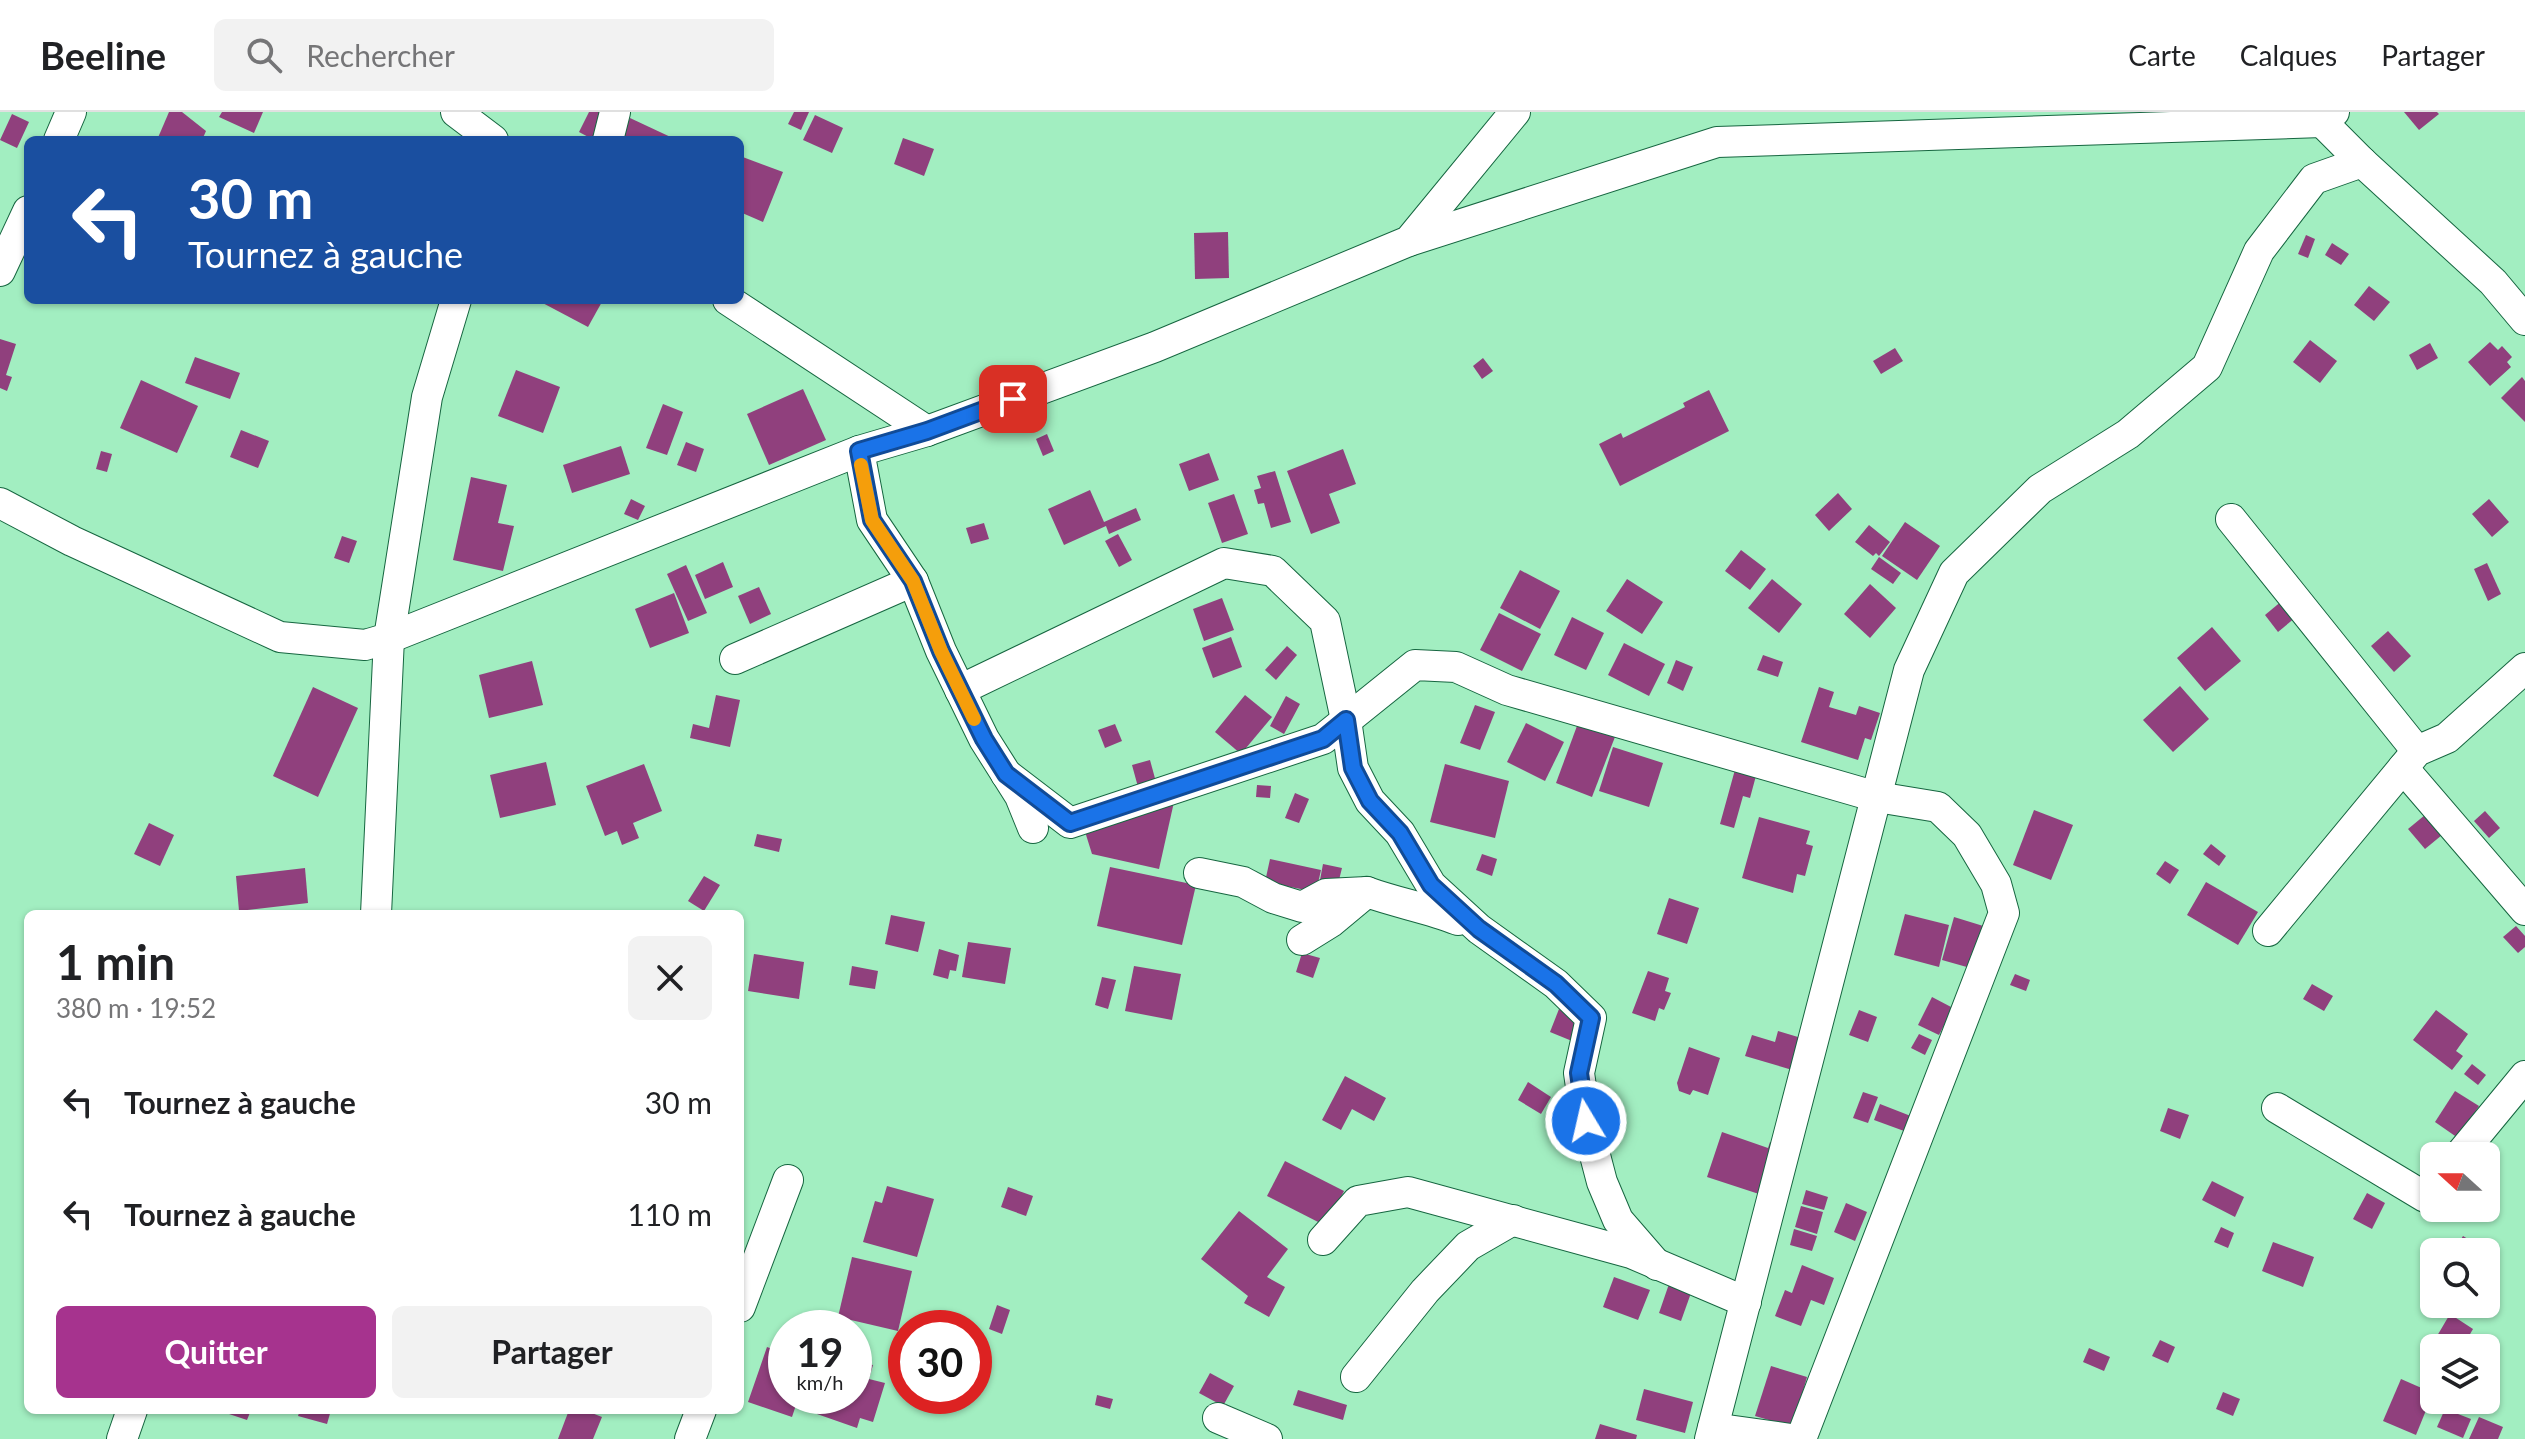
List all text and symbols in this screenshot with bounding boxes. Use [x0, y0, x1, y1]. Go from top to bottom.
search box [214, 19, 774, 91]
text: Beeline [40, 32, 166, 78]
icon: search [242, 33, 286, 77]
text: Rechercher [306, 37, 455, 73]
text: Carte [2128, 38, 2196, 72]
text: Calques [2240, 38, 2337, 72]
text: Partager [2381, 38, 2485, 72]
text: 30 m [188, 164, 313, 231]
icon: left [56, 168, 160, 272]
text: Tournez à gauche [188, 232, 463, 276]
pin [979, 365, 1047, 433]
icon: arrive [991, 377, 1035, 421]
text: 1 min [56, 933, 175, 990]
button: close [628, 936, 712, 1020]
text: 380 m · 19:52 [56, 992, 216, 1024]
position arrow [1544, 1079, 1628, 1163]
icon: left [56, 1080, 100, 1124]
text: Tournez à gauche [124, 1084, 356, 1120]
text: 30 m [645, 1084, 712, 1120]
north arrow [2420, 1142, 2500, 1222]
map controls [2420, 1142, 2500, 1414]
icon: left [56, 1192, 100, 1236]
text: Tournez à gauche [124, 1196, 356, 1232]
text: 110 m [627, 1196, 712, 1232]
button: search [2420, 1238, 2500, 1318]
button: Quitter [56, 1306, 376, 1398]
button: Partager [392, 1306, 712, 1398]
speed limit sign: 30 [888, 1310, 992, 1414]
text: 19 [797, 1328, 843, 1376]
button: layers [2420, 1334, 2500, 1414]
text: km/h [797, 1370, 843, 1394]

